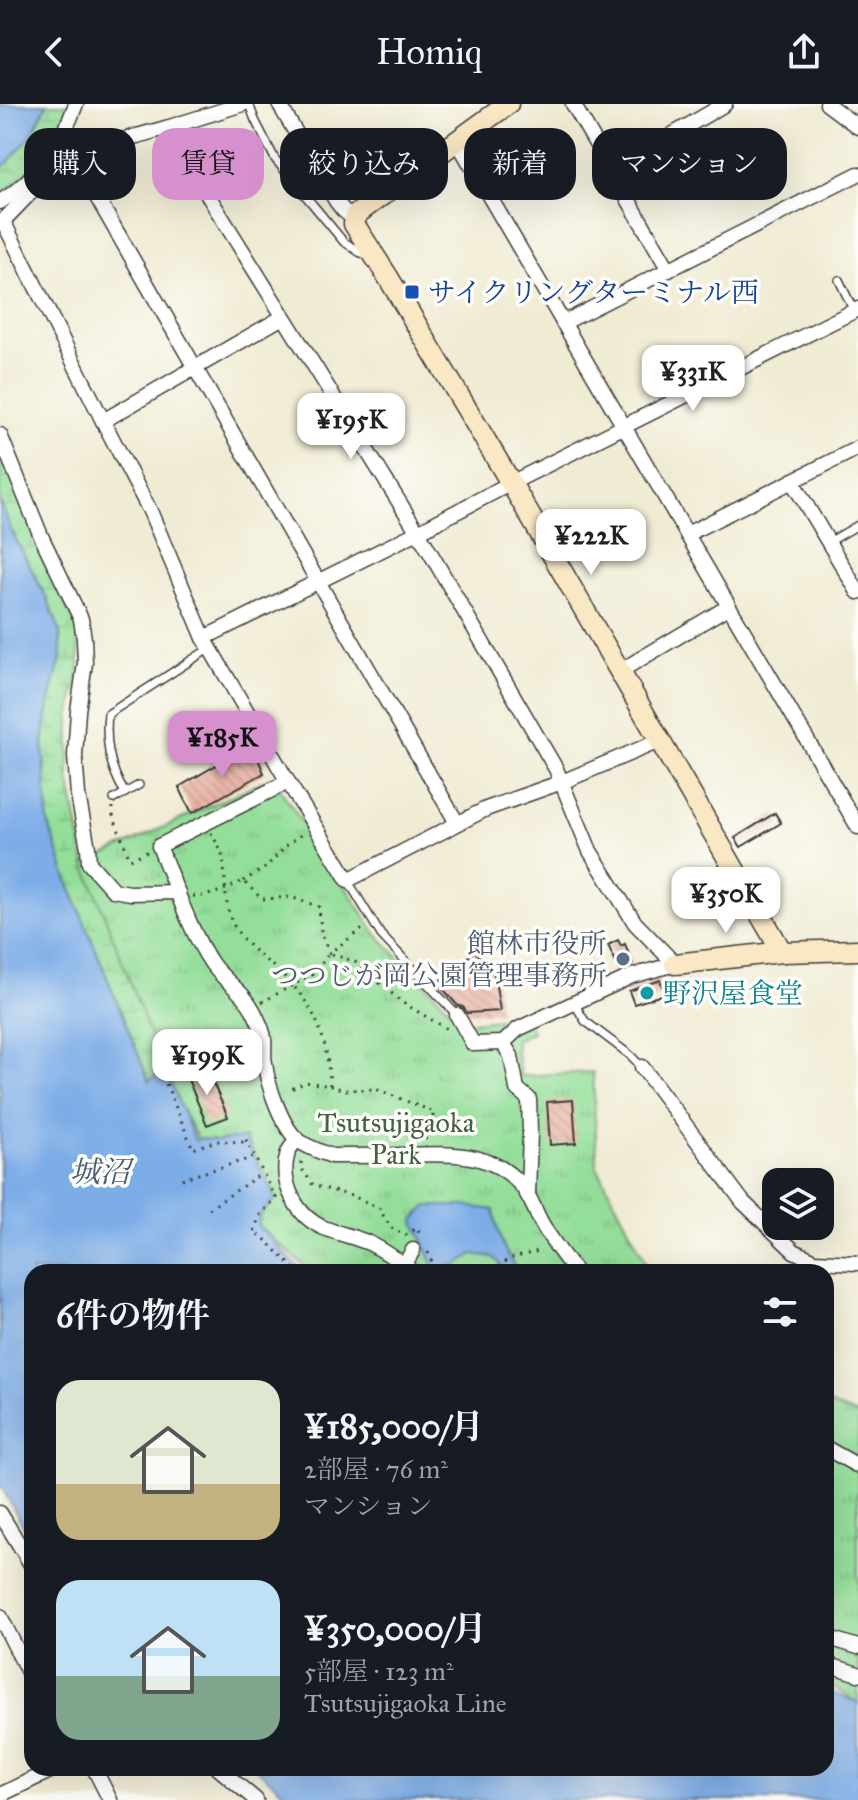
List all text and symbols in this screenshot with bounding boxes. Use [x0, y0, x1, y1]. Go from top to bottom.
icon: back [32, 30, 76, 74]
text: Homiq [376, 30, 482, 74]
icon: share [782, 30, 826, 74]
chip: 購入 [24, 128, 136, 200]
chip: 賃貸 [152, 128, 264, 200]
chip: 絞り込み [280, 128, 448, 200]
chip: 新着 [464, 128, 576, 200]
chip: マンション [592, 128, 787, 200]
place label: サイクリングターミナル西 [428, 275, 759, 310]
marker: サイクリングターミナル西 [403, 283, 421, 301]
pin: ¥331K [637, 345, 749, 413]
text: ¥331K [660, 355, 726, 387]
pin: ¥195K [295, 393, 407, 461]
text: ¥195K [315, 403, 387, 435]
pin: ¥222K [535, 509, 647, 577]
text: ¥222K [554, 519, 628, 551]
pin: ¥185K [166, 711, 278, 779]
text: ¥185K [186, 721, 258, 753]
pin: ¥350K [670, 867, 782, 935]
text: ¥350K [689, 877, 763, 909]
place label: 館林市役所 つつじが岡公園管理事務所 [271, 926, 607, 993]
marker: 館林市役所 つつじが岡公園管理事務所 [614, 950, 632, 968]
place label: 野沢屋食堂 [663, 976, 803, 1011]
marker: 野沢屋食堂 [638, 984, 656, 1002]
pin: ¥199K [151, 1029, 263, 1097]
text: ¥199K [170, 1039, 244, 1071]
park label: Tsutsujigaoka Park [318, 1105, 475, 1172]
water label: 城沼 [70, 1154, 135, 1190]
map controls [762, 1168, 834, 1240]
button: layers [762, 1168, 834, 1240]
icon: filters [758, 1290, 802, 1334]
text: 6件の物件 [56, 1295, 209, 1336]
text: ¥185,000/月 [304, 1406, 484, 1447]
icon: home [120, 1412, 216, 1508]
text: 2部屋 · 76 m² [304, 1453, 448, 1485]
text: マンション [304, 1490, 433, 1522]
text: ¥350,000/月 [304, 1608, 487, 1649]
icon: home [120, 1612, 216, 1708]
text: 5部屋 · 123 m² [304, 1655, 453, 1687]
text: Tsutsujigaoka Line [304, 1687, 507, 1719]

